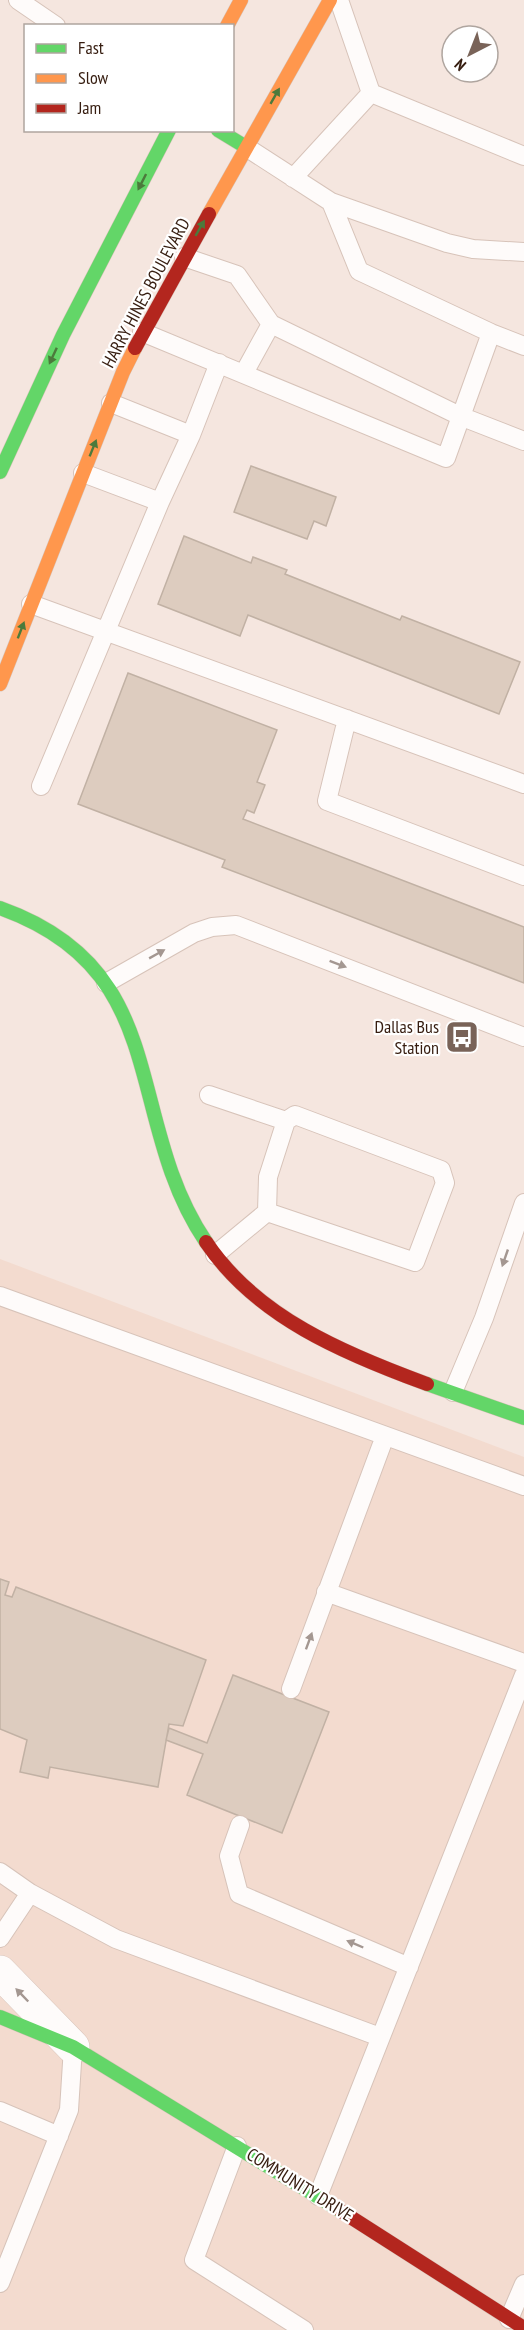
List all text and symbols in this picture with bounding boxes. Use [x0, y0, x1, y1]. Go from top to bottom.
legend [24, 24, 234, 132]
north arrow [440, 24, 500, 84]
text: Fast [78, 36, 104, 59]
text: N [450, 55, 470, 75]
text: Slow [78, 66, 109, 89]
one-way arrow [270, 87, 280, 104]
text: Jam [77, 96, 101, 119]
one-way arrow [137, 174, 147, 191]
street label: HARRY HINES BOULEVARD [96, 214, 195, 372]
one-way arrow [195, 220, 205, 237]
one-way arrow [49, 348, 58, 365]
one-way arrow [88, 439, 98, 457]
one-way arrow [17, 621, 26, 639]
one-way arrow [148, 949, 165, 959]
one-way arrow [329, 960, 347, 969]
place label: Dallas Bus Station [374, 1015, 439, 1059]
bus stop icon: Dallas Bus Station [444, 1019, 480, 1055]
one-way arrow [499, 1250, 509, 1268]
one-way arrow [304, 1631, 314, 1649]
one-way arrow [346, 1939, 364, 1948]
one-way arrow [15, 1987, 29, 2002]
street label: COMMUNITY DRIVE [243, 2143, 358, 2227]

